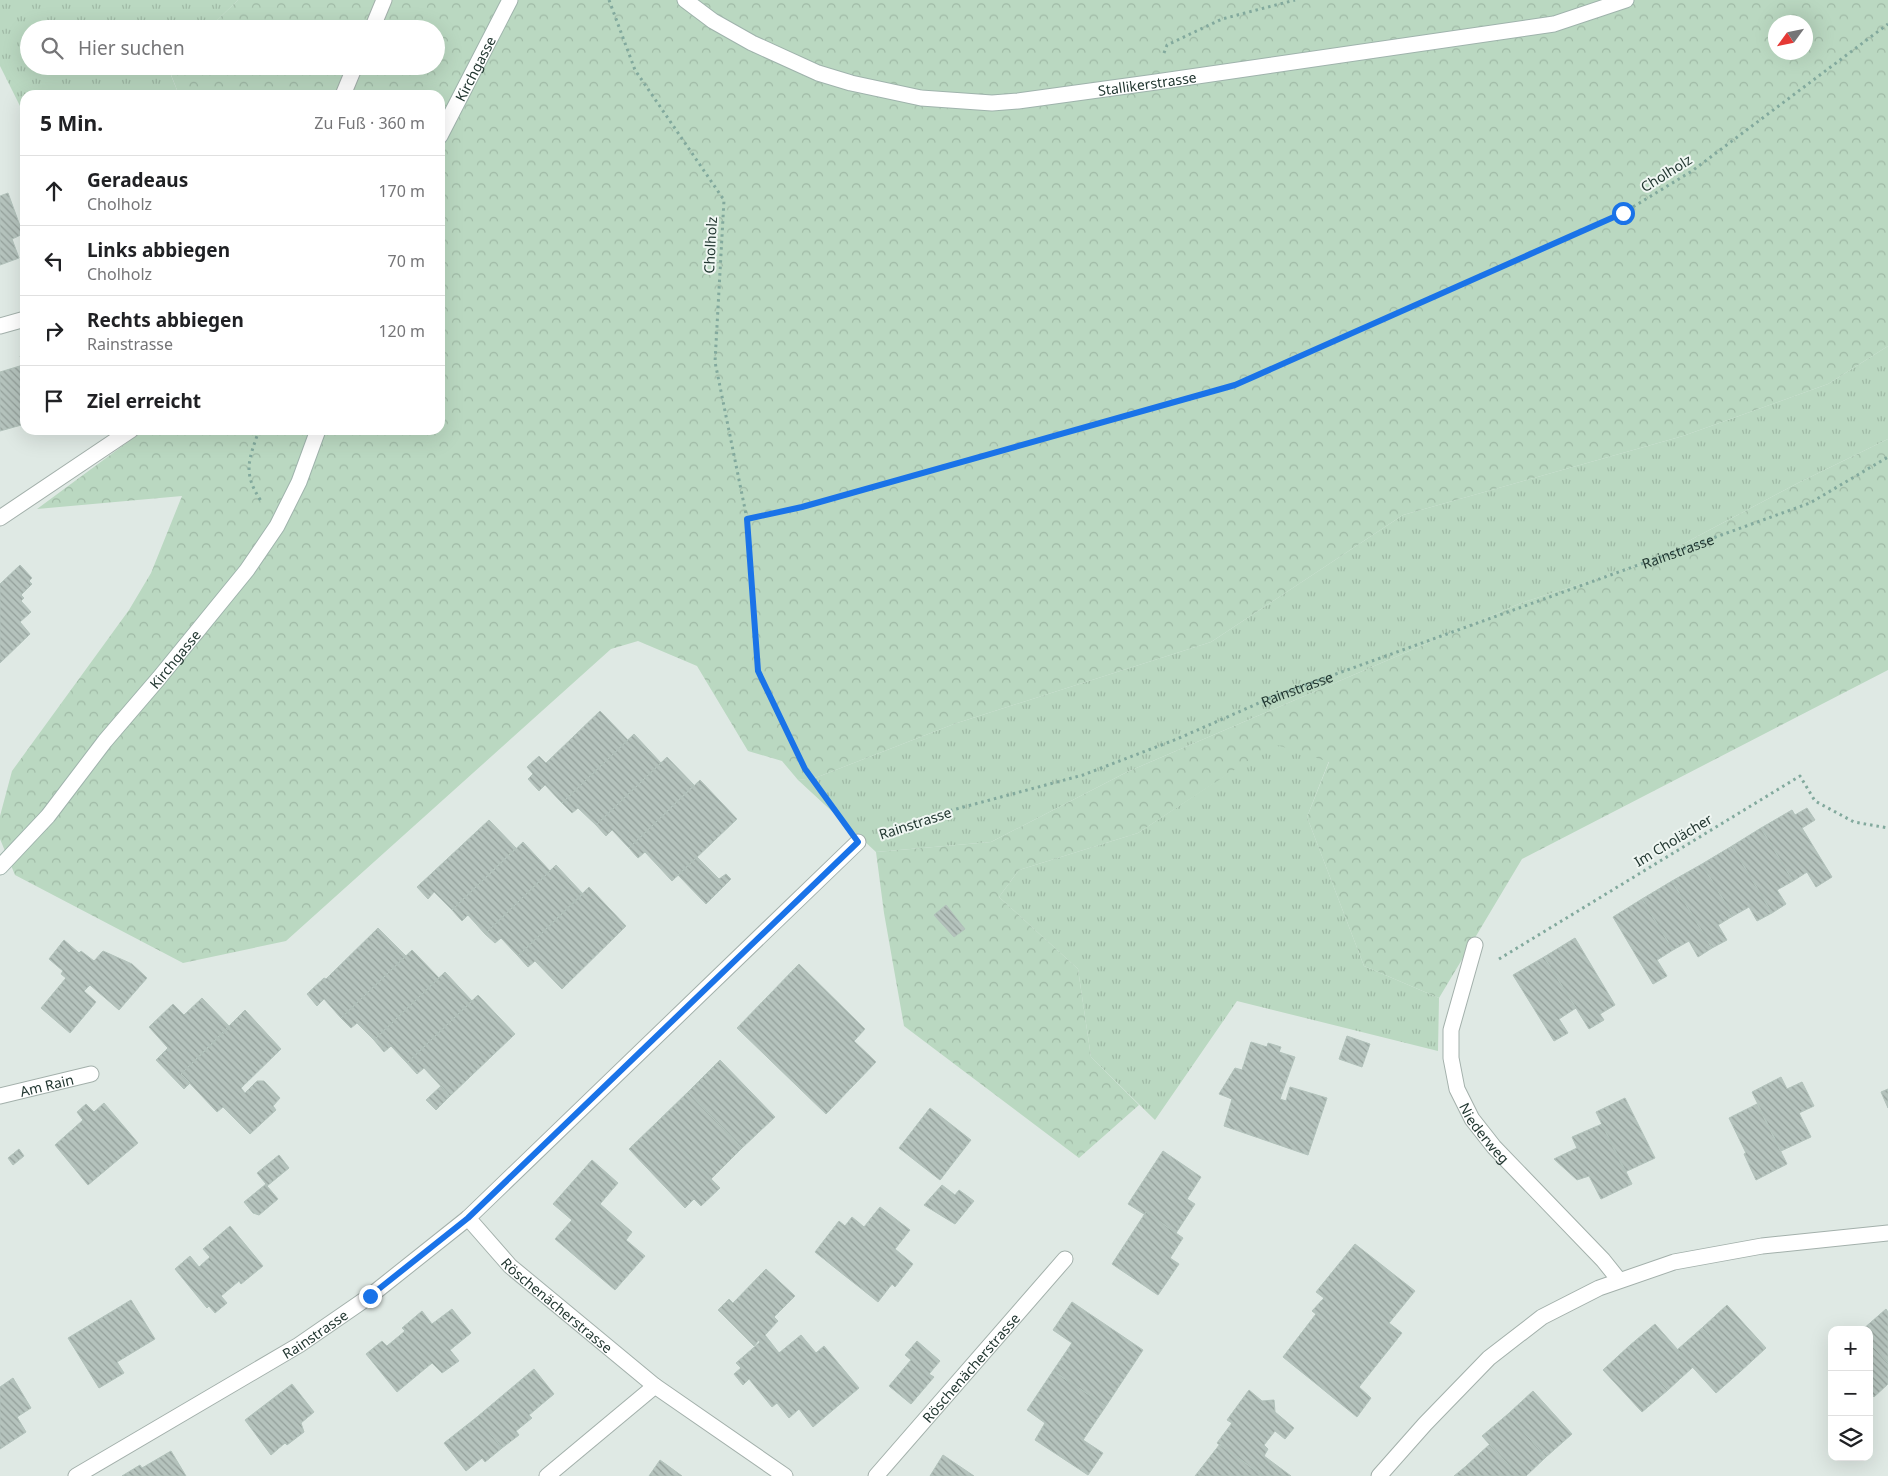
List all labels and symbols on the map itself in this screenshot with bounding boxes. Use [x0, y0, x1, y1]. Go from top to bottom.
north arrow [1768, 15, 1813, 60]
street label: Kirchgasse [450, 32, 500, 104]
street label: Stallikerstrasse [1097, 67, 1198, 99]
street label: Cholholz [1637, 150, 1696, 196]
route start [1612, 202, 1635, 225]
street label: Cholholz [699, 216, 721, 274]
street label: Rainstrasse [1639, 529, 1716, 572]
street label: Kirchgasse [145, 625, 205, 692]
street label: Rainstrasse [1258, 666, 1335, 711]
street label: Rainstrasse [876, 802, 954, 844]
street label: Im Cholächer [1630, 809, 1716, 871]
street label: Am Rain [18, 1069, 75, 1100]
street label: Niederweg [1456, 1099, 1514, 1167]
street label: Röschenächerstrasse [497, 1253, 617, 1357]
route end [359, 1285, 382, 1308]
street label: Rainstrasse [278, 1305, 351, 1362]
street label: Röschenächerstrasse [918, 1309, 1024, 1426]

